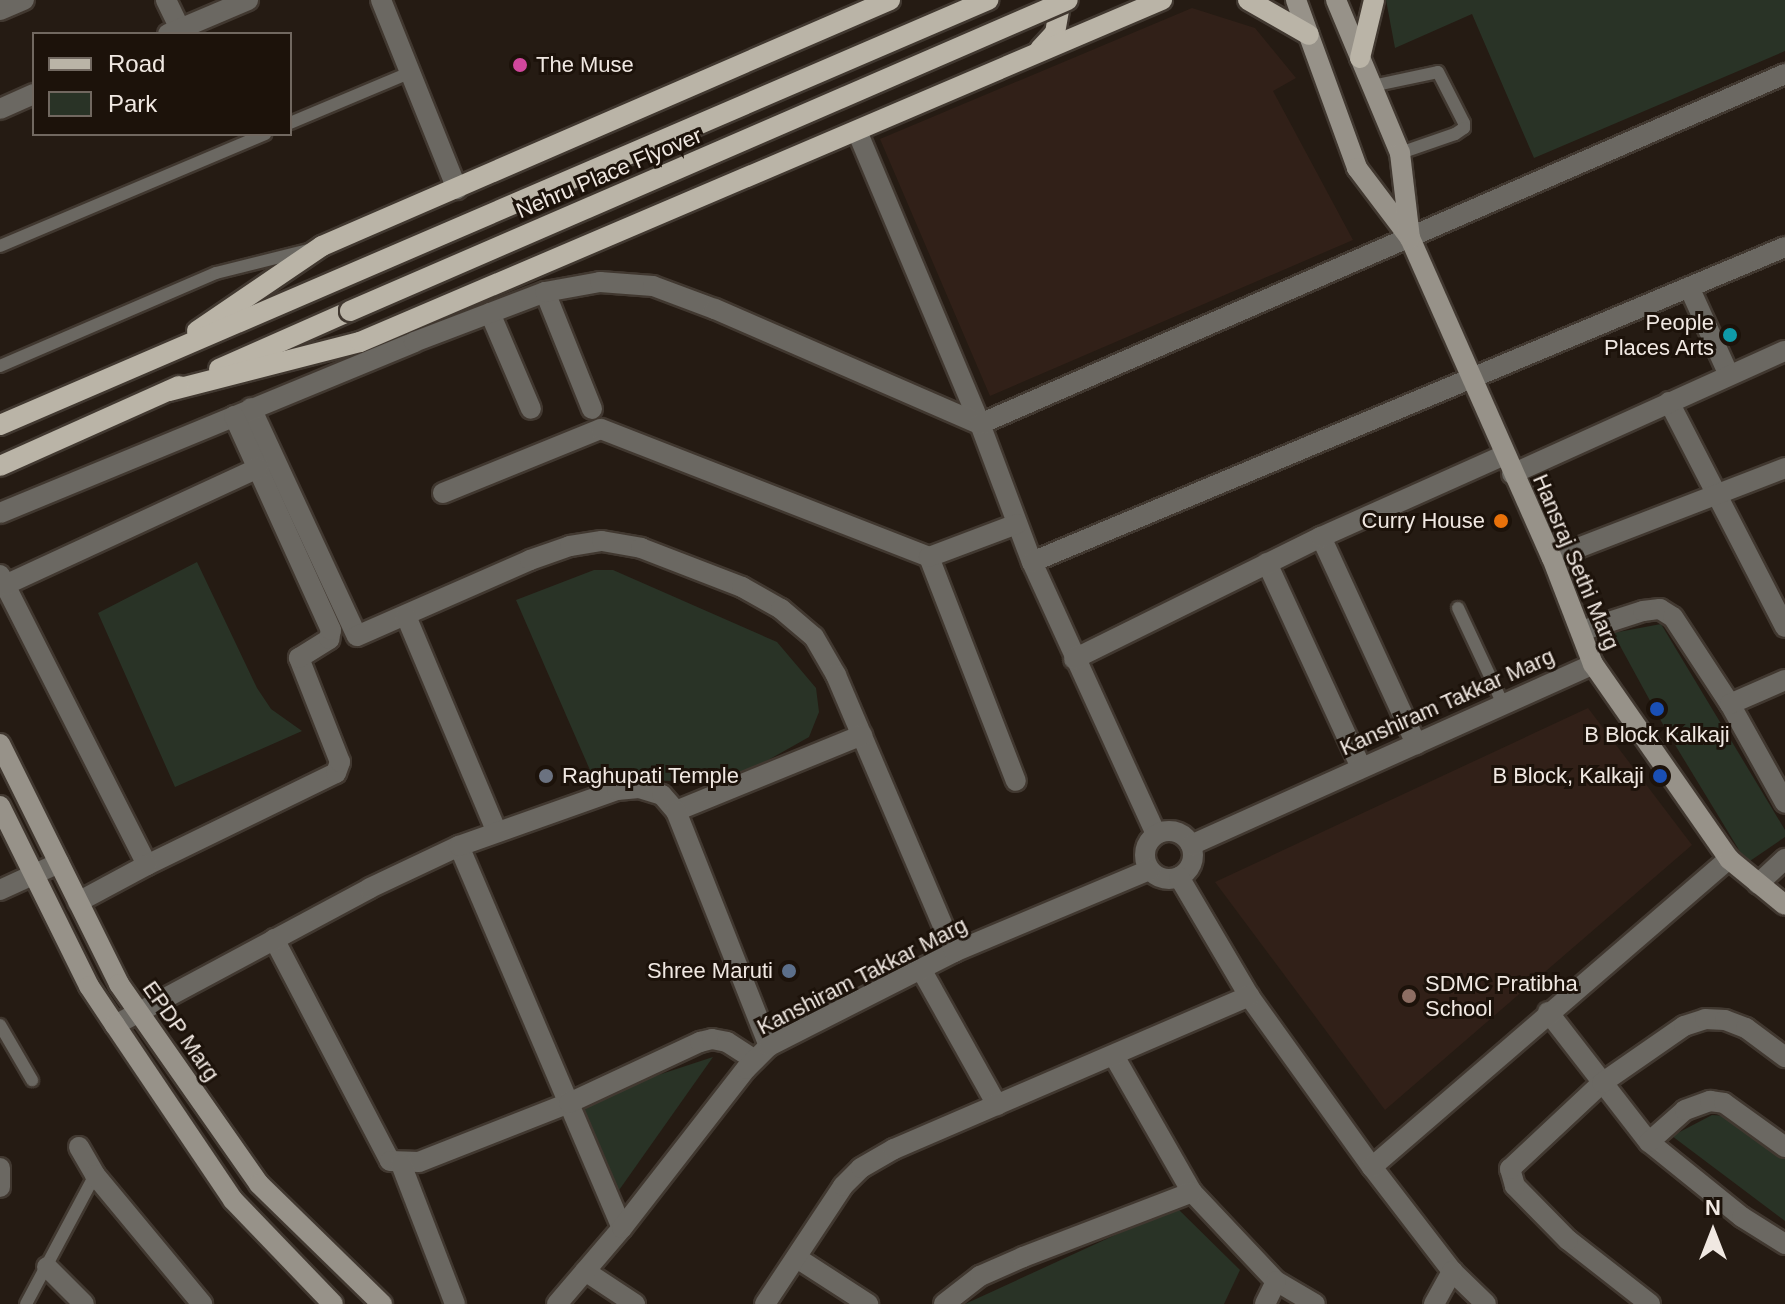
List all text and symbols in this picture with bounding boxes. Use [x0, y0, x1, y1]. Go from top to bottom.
legend [32, 32, 292, 136]
text: Road [108, 50, 165, 77]
place label: The Muse [536, 52, 634, 78]
marker: The Muse [511, 56, 529, 74]
text: Park [108, 90, 157, 117]
street label: Nehru Place Flyover [512, 122, 706, 224]
place label: People Places Arts [1603, 309, 1714, 360]
marker: People Places Arts [1721, 326, 1739, 344]
street label: Hansraj Sethi Marg [1527, 470, 1625, 654]
place label: Curry House [1362, 508, 1485, 534]
marker: Curry House [1492, 512, 1510, 530]
street label: Kanshiram Takkar Marg [1336, 643, 1558, 761]
marker: B Block Kalkaji [1648, 700, 1666, 718]
place label: B Block Kalkaji [1584, 722, 1730, 748]
place label: Raghupati Temple [562, 763, 739, 789]
place label: B Block, Kalkaji [1492, 763, 1644, 789]
marker: Raghupati Temple [537, 767, 555, 785]
marker: B Block, Kalkaji [1651, 767, 1669, 785]
street label: Kanshiram Takkar Marg [753, 912, 971, 1040]
place label: Shree Maruti [647, 958, 773, 984]
marker: Shree Maruti [780, 962, 798, 980]
place label: SDMC Pratibha School [1425, 970, 1578, 1022]
street label: EPDP Marg [137, 976, 225, 1086]
marker: SDMC Pratibha School [1400, 987, 1418, 1005]
north arrow [1673, 1192, 1753, 1272]
text: N [1705, 1195, 1721, 1220]

